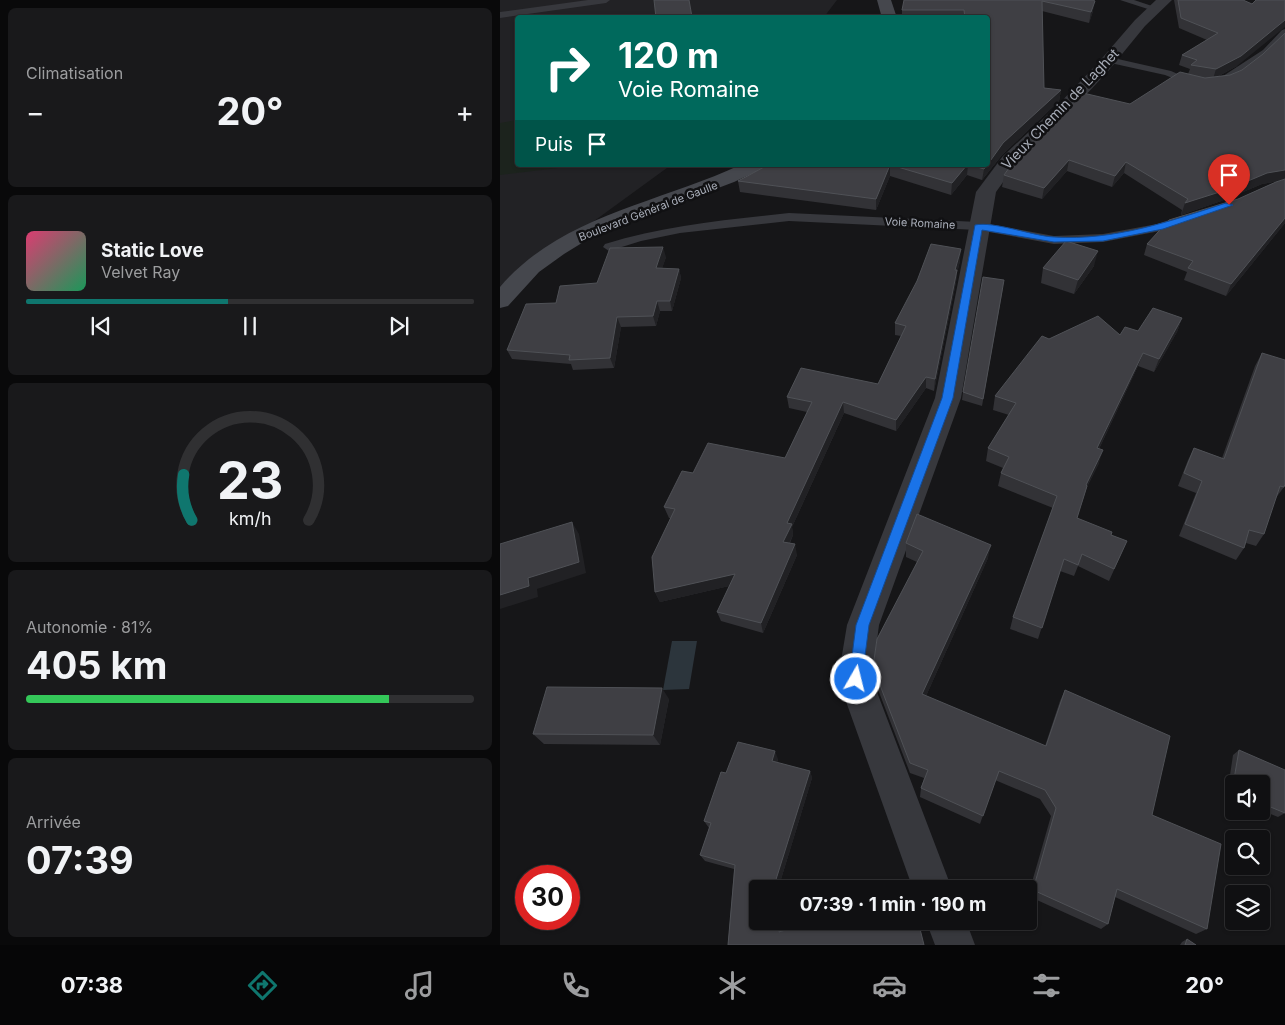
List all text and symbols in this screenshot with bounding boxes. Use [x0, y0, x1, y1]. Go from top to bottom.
text: 120 m [618, 34, 719, 76]
icon: right [535, 35, 600, 100]
street label: Vieux Chemin de Laghet [997, 44, 1122, 173]
text: Climatisation [26, 63, 123, 83]
text: Voie Romaine [618, 76, 759, 102]
text: 20° [216, 88, 284, 134]
text: − [26, 95, 45, 129]
text: + [455, 95, 474, 129]
icon: arrive [583, 130, 611, 158]
text: Puis [535, 133, 573, 156]
pin [1208, 154, 1250, 205]
icon: arrive [1215, 161, 1243, 189]
street label: Boulevard Général de Gaulle [577, 178, 719, 244]
street label: Voie Romaine [884, 214, 956, 232]
text: Static Love [101, 239, 204, 262]
text: Velvet Ray [101, 262, 180, 282]
icon: previous [87, 312, 115, 340]
icon: pause [236, 312, 264, 340]
icon: next [385, 312, 413, 340]
text: 23 [217, 449, 283, 512]
text: km/h [229, 508, 271, 529]
text: Autonomie · 81% [26, 617, 153, 637]
text: 405 km [26, 642, 167, 688]
position arrow [829, 652, 881, 704]
map controls [1225, 775, 1270, 930]
button: sound [1225, 775, 1270, 820]
text: Arrivée [26, 812, 81, 832]
button: search [1225, 830, 1270, 875]
text: 07:39 [26, 837, 134, 883]
speed limit sign: 30 [515, 865, 580, 930]
button: layers [1225, 885, 1270, 930]
text: 07:39 · 1 min · 190 m [800, 893, 986, 916]
icon: directions [245, 968, 280, 1003]
icon: music [402, 968, 437, 1003]
icon: phone [558, 968, 593, 1003]
icon: climate [715, 968, 750, 1003]
icon: car [872, 968, 907, 1003]
icon: filters [1029, 968, 1064, 1003]
text: 07:38 [61, 972, 123, 998]
text: 20° [1185, 972, 1224, 998]

